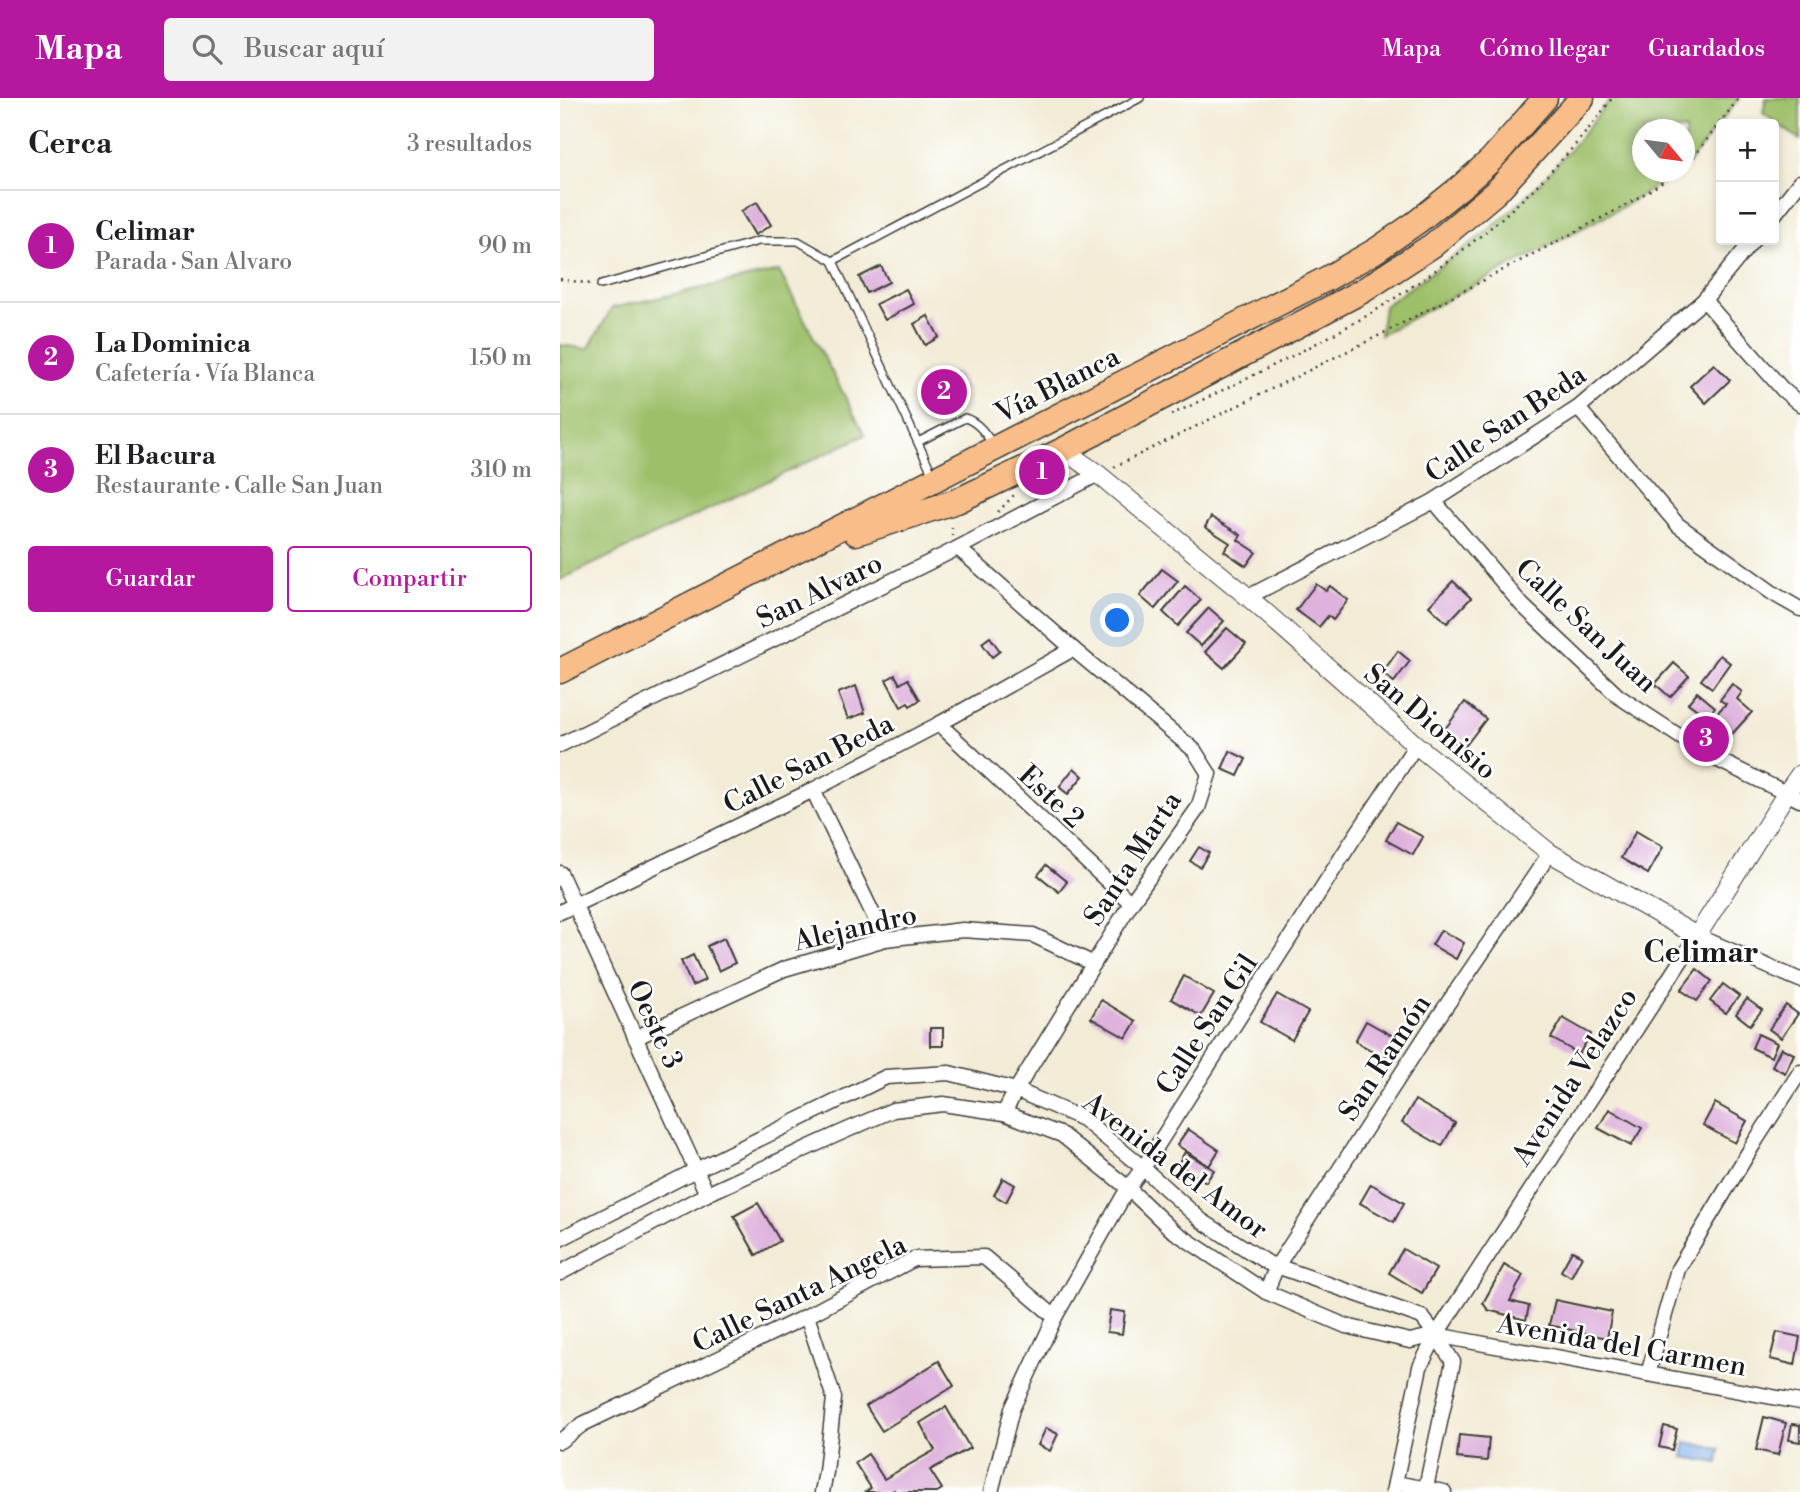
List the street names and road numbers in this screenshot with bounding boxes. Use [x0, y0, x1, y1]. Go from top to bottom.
street label: Vía Blanca [989, 339, 1126, 432]
street label: Calle San Beda [1419, 357, 1594, 491]
street label: San Alvaro [751, 546, 888, 637]
street label: Calle San Juan [1508, 551, 1664, 701]
street label: San Dionisio [1357, 656, 1504, 788]
street label: Calle San Beda [718, 706, 900, 822]
street label: Este 2 [1011, 758, 1091, 836]
street label: Santa Marta [1077, 784, 1190, 933]
street label: Alejandro [789, 897, 920, 960]
street label: Calle San Gil [1149, 948, 1266, 1102]
street label: Oeste 3 [619, 975, 690, 1074]
street label: Avenida Velazco [1504, 981, 1646, 1173]
street label: San Ramón [1331, 988, 1439, 1128]
street label: Avenida del Amor [1075, 1085, 1275, 1247]
street label: Calle Santa Angela [687, 1227, 913, 1361]
street label: Avenida del Carmen [1493, 1306, 1750, 1385]

